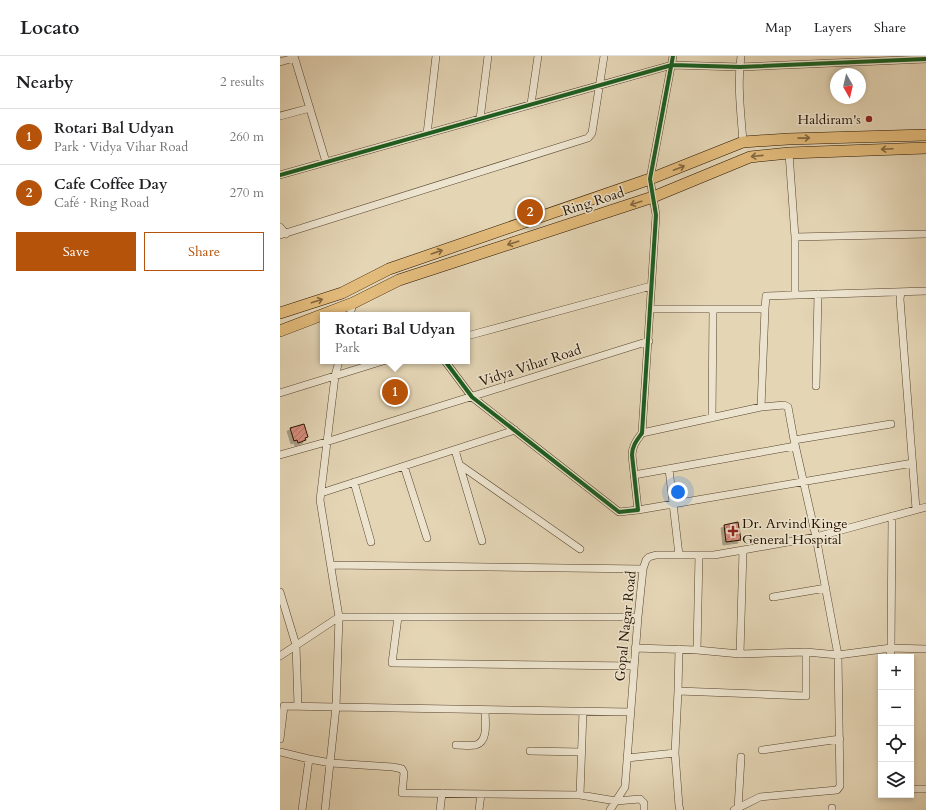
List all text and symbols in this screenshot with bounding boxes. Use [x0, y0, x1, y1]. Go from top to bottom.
text: Locato [20, 15, 79, 41]
text: Map [765, 18, 792, 37]
text: Layers [814, 18, 852, 37]
text: Share [874, 18, 906, 37]
north arrow [830, 68, 866, 104]
text: Nearby [16, 71, 73, 94]
text: 2 results [220, 73, 264, 91]
place label: Haldiram's [797, 110, 861, 129]
marker: Haldiram's [864, 114, 874, 124]
text: Rotari Bal Udyan [54, 118, 174, 138]
text: 1 [26, 128, 32, 146]
text: 260 m [230, 128, 264, 146]
one-way arrow [797, 135, 810, 142]
text: Park · Vidya Vihar Road [54, 138, 188, 156]
one-way arrow [881, 146, 894, 153]
one-way arrow [751, 152, 764, 160]
one-way arrow [673, 163, 685, 171]
text: Cafe Coffee Day [54, 174, 168, 194]
street label: Ring Road [560, 182, 627, 220]
text: 2 [26, 184, 32, 202]
text: 270 m [230, 184, 264, 202]
text: Café · Ring Road [54, 194, 149, 212]
pin: 2 [517, 197, 543, 227]
one-way arrow [631, 199, 643, 207]
button: Save [16, 232, 136, 271]
button: Share [144, 232, 264, 271]
one-way arrow [507, 239, 519, 247]
one-way arrow [431, 248, 444, 255]
one-way arrow [310, 297, 323, 304]
popup [320, 312, 470, 364]
text: Rotari Bal Udyan [335, 319, 455, 339]
text: Park [335, 339, 360, 357]
street label: Vidya Vihar Road [477, 340, 584, 391]
pin: 1 [382, 377, 408, 407]
your location [668, 482, 688, 502]
place label: Dr. Arvind Kinge General Hospital [742, 514, 848, 549]
marker: Dr. Arvind Kinge General Hospital [727, 525, 739, 537]
street label: Gopal Nagar Road [610, 569, 641, 682]
map controls [878, 654, 914, 798]
button: + [878, 654, 914, 690]
button: − [878, 690, 914, 726]
button: locate [878, 726, 914, 762]
button: layers [878, 762, 914, 798]

